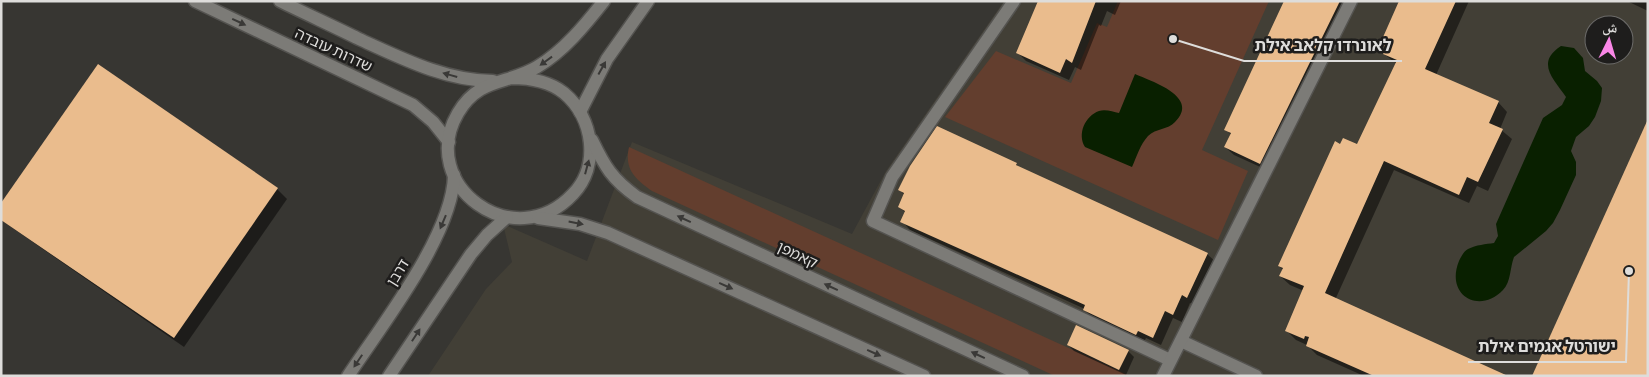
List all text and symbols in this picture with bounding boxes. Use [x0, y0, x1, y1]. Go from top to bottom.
north arrow [1584, 15, 1634, 65]
text: ش [1602, 17, 1618, 37]
one-way arrow [232, 18, 246, 26]
street label: שדרות עובדה [293, 23, 375, 75]
callout: לאונרדו קלאב אילת [1244, 30, 1402, 61]
text: לאונרדו קלאב אילת [1254, 35, 1392, 54]
one-way arrow [540, 55, 553, 66]
one-way arrow [598, 61, 606, 75]
one-way arrow [442, 70, 457, 78]
one-way arrow [583, 159, 591, 174]
one-way arrow [676, 214, 691, 223]
one-way arrow [438, 215, 446, 229]
one-way arrow [569, 220, 585, 228]
street label: קאמפן [775, 237, 821, 271]
street label: דרבן [382, 255, 412, 289]
one-way arrow [719, 282, 733, 290]
one-way arrow [824, 283, 838, 291]
one-way arrow [412, 328, 421, 342]
callout: ישורטל אגמים אילת [1468, 331, 1626, 362]
text: ישורטל אגמים אילת [1478, 336, 1616, 355]
one-way arrow [867, 349, 881, 357]
one-way arrow [971, 351, 985, 359]
one-way arrow [353, 354, 363, 367]

